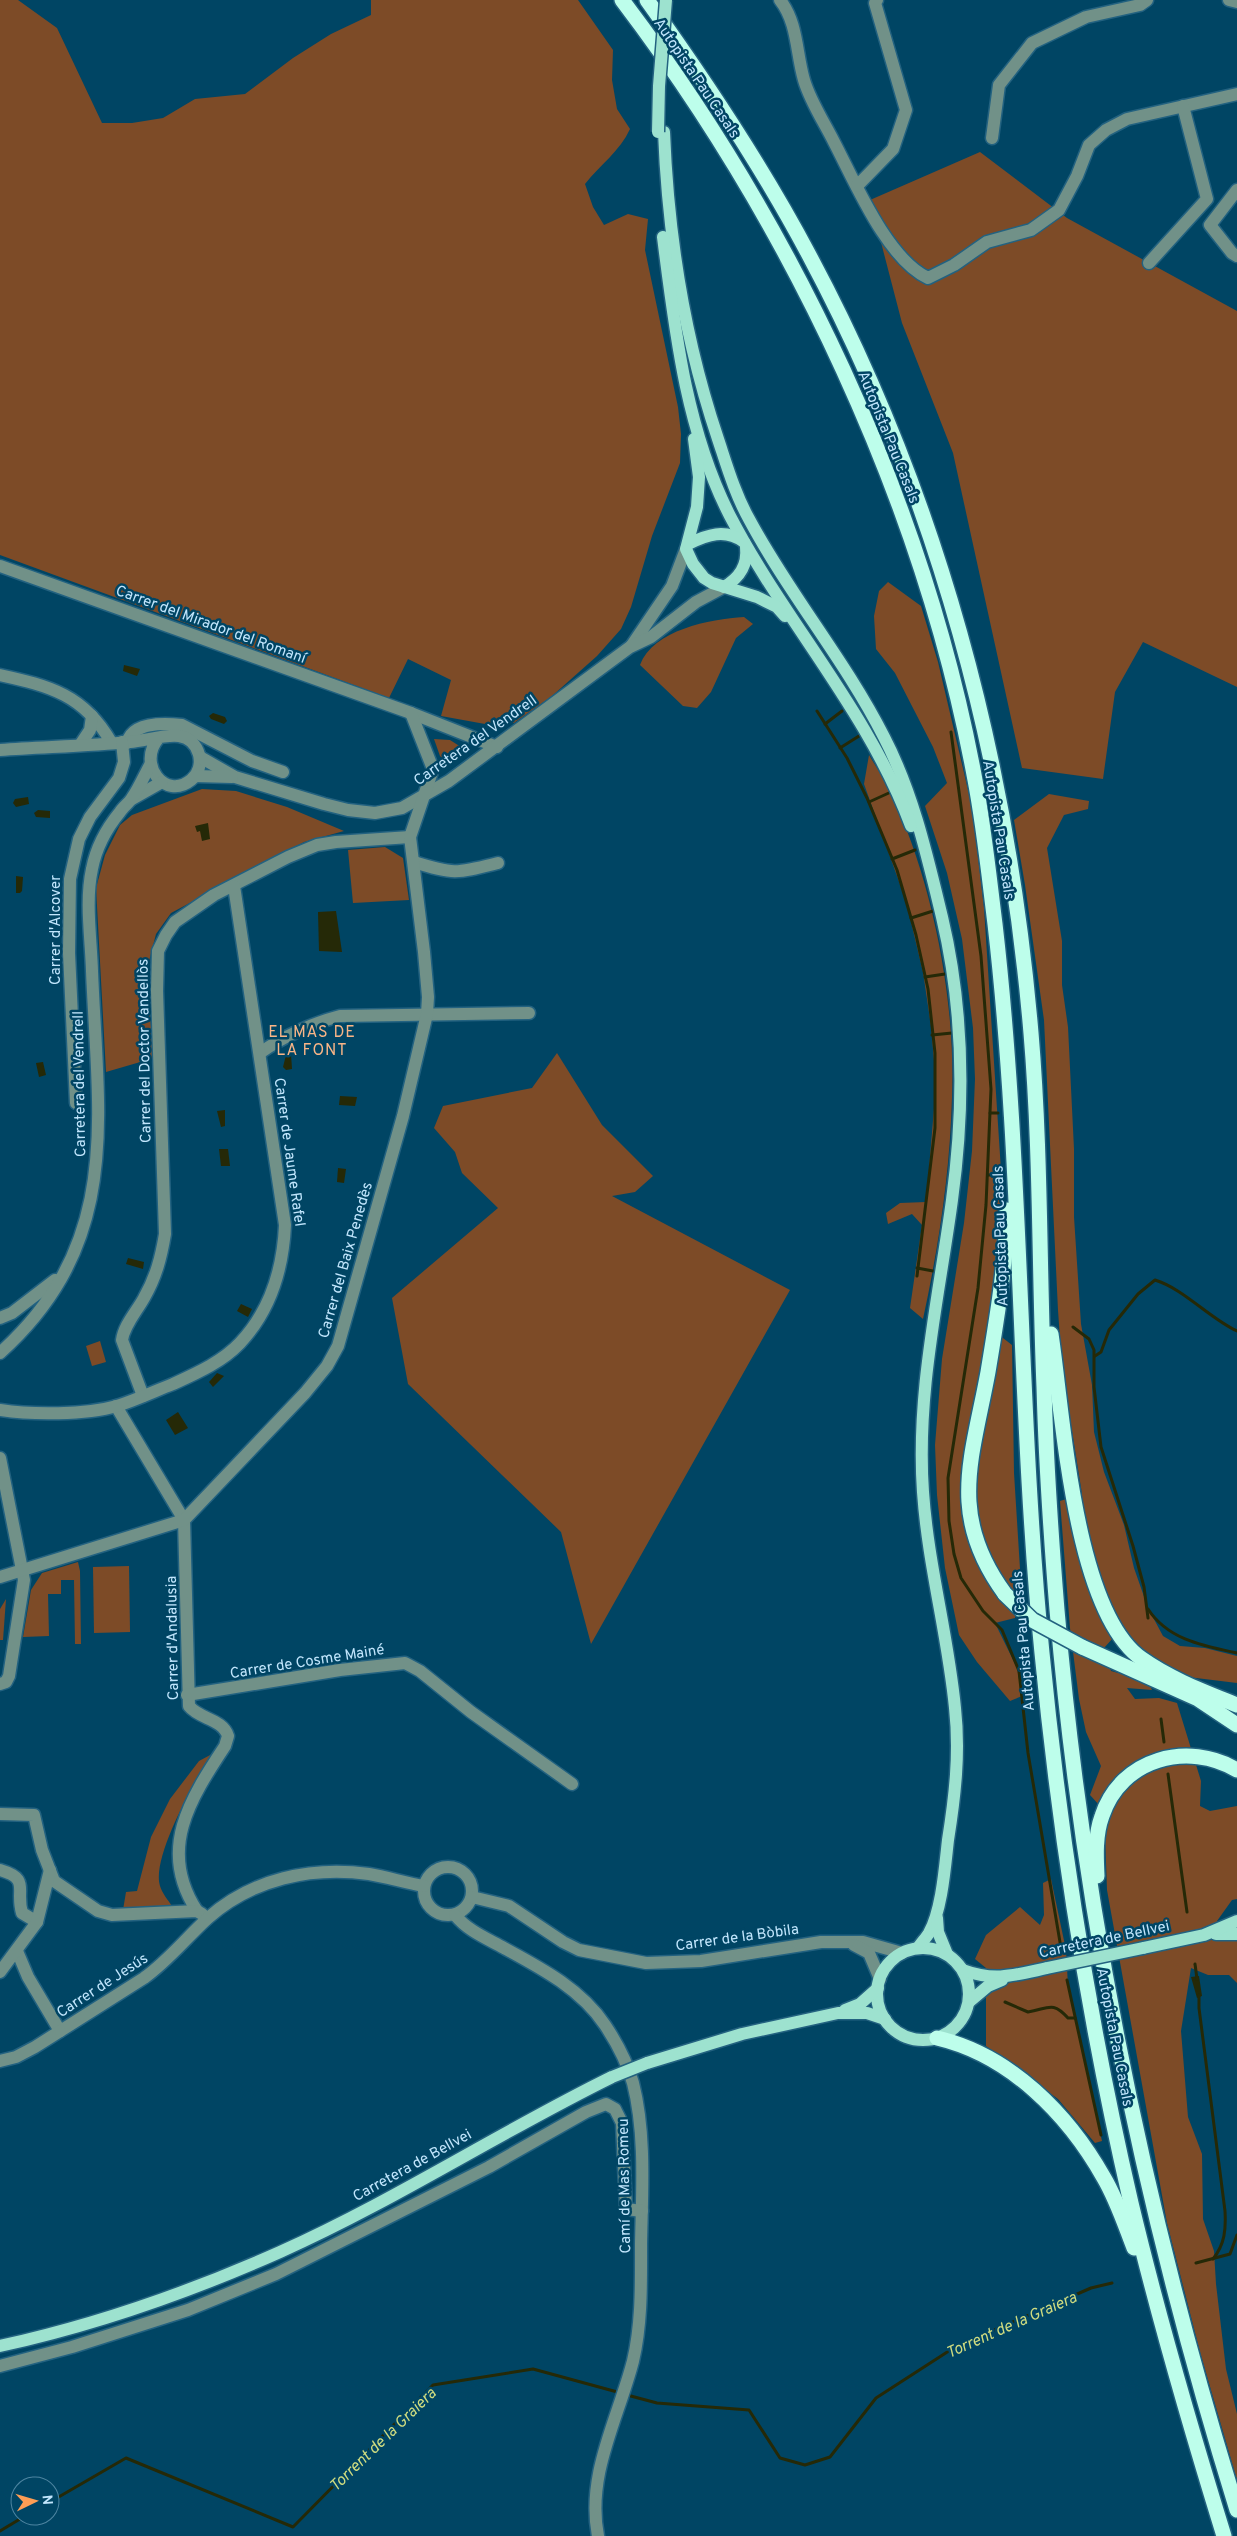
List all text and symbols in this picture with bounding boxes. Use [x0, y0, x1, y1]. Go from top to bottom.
street label: Autopista Pau Casals [649, 15, 743, 143]
street label: Autopista Pau Casals [852, 369, 923, 506]
street label: Carrer del Mirador del Romaní [113, 582, 309, 669]
street label: Carretera del Vendrell [411, 692, 541, 791]
street label: Autopista Pau Casals [977, 759, 1018, 901]
street label: Carrer d'Alcover [47, 875, 66, 985]
street label: Carrer del Doctor Vandellòs [134, 959, 157, 1143]
street label: Carretera del Vendrell [70, 1011, 91, 1157]
district label: EL MAS DE LA FONT [268, 1023, 356, 1061]
street label: Carrer de Jaume Rafel [269, 1077, 308, 1228]
street label: Autopista Pau Casals [990, 1165, 1013, 1307]
street label: Carrer del Baix Penedès [315, 1180, 378, 1341]
street label: Autopista Pau Casals [1009, 1570, 1040, 1712]
street label: Carrer d'Andalusia [163, 1576, 184, 1700]
street label: Carrer de Cosme Mainé [229, 1641, 386, 1684]
street label: Carretera de Bellvei [1037, 1917, 1171, 1964]
street label: Carrer de la Bòbila [674, 1920, 800, 1957]
street label: Carrer de Jesús [54, 1950, 152, 2023]
street label: Autopista Pau Casals [1091, 1966, 1136, 2108]
street label: Camí de Mas Romeu [615, 2118, 636, 2254]
street label: Carretera de Bellvei [350, 2126, 476, 2207]
water label: Torrent de la Graiera [943, 2288, 1081, 2364]
water label: Torrent de la Graiera [326, 2384, 442, 2497]
north arrow [10, 2476, 60, 2526]
text: N [38, 2494, 55, 2506]

